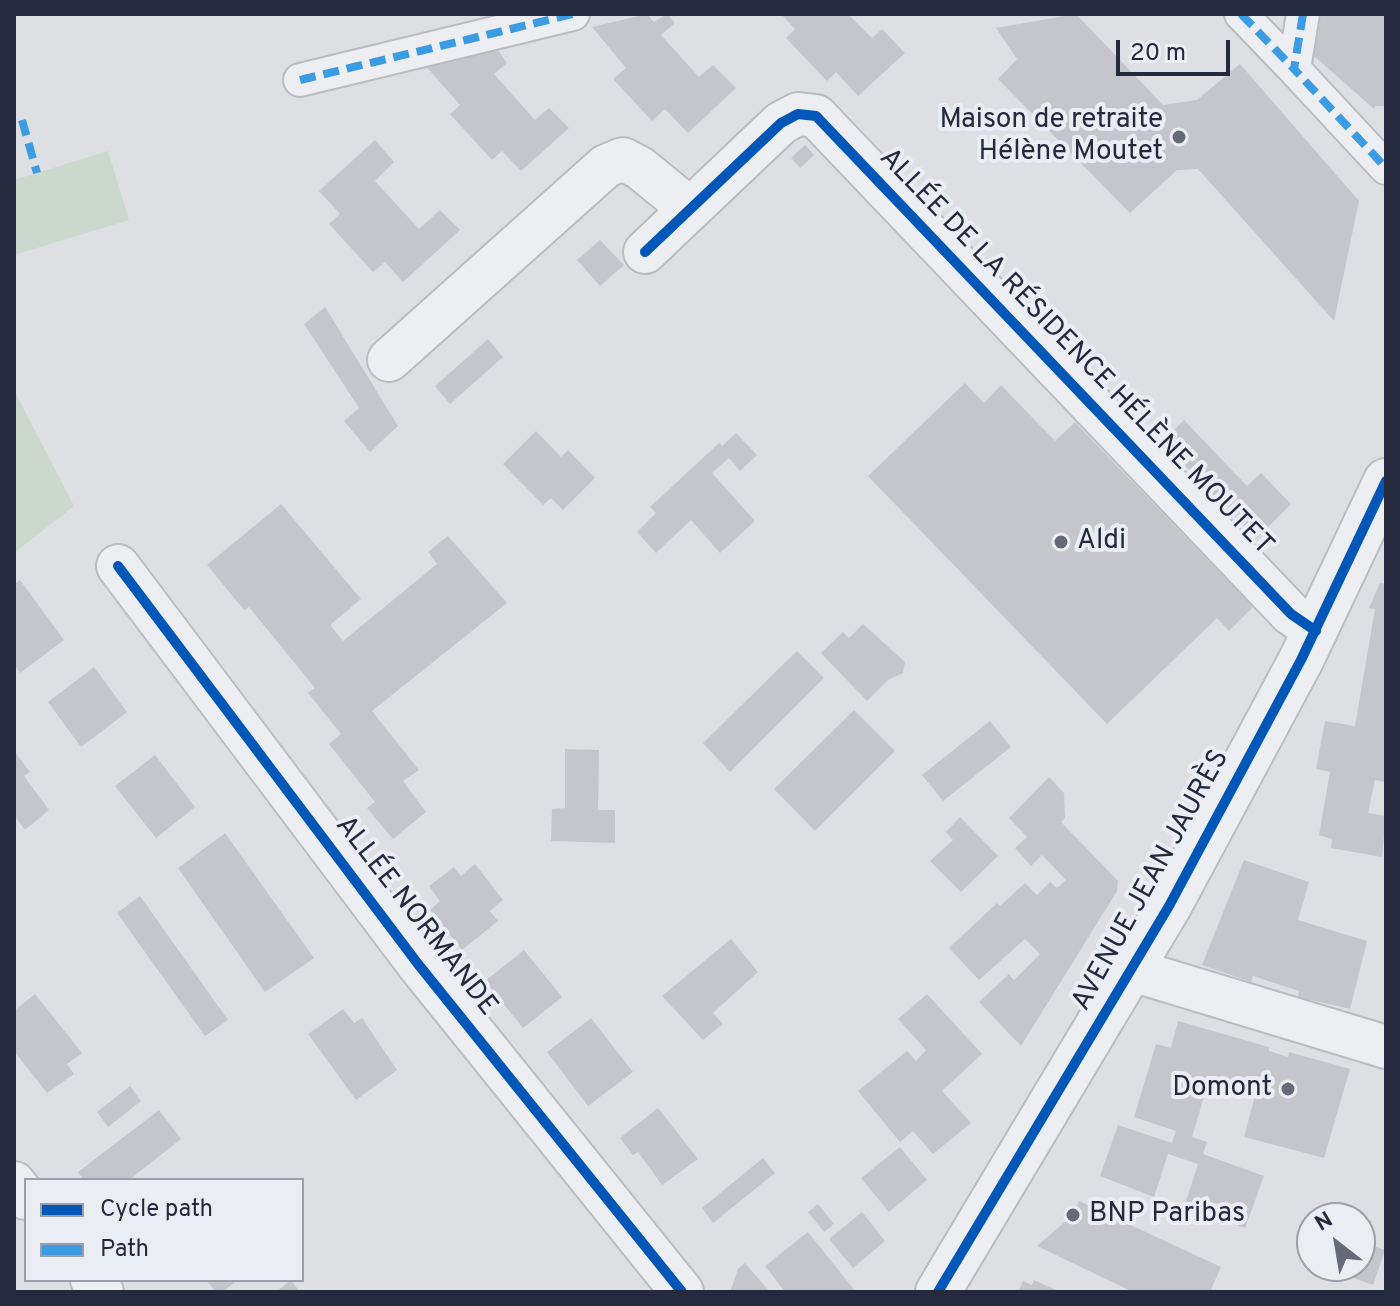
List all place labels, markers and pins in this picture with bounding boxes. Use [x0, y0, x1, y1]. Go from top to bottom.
place label: Maison de retraite Hélène Moutet [939, 104, 1163, 170]
marker: Maison de retraite Hélène Moutet [1170, 128, 1188, 146]
place label: Aldi [1077, 525, 1126, 559]
marker: Aldi [1052, 533, 1070, 551]
place label: Domont [1172, 1072, 1272, 1106]
marker: Domont [1279, 1080, 1297, 1098]
place label: BNP Paribas [1089, 1198, 1245, 1232]
marker: BNP Paribas [1064, 1206, 1082, 1224]

